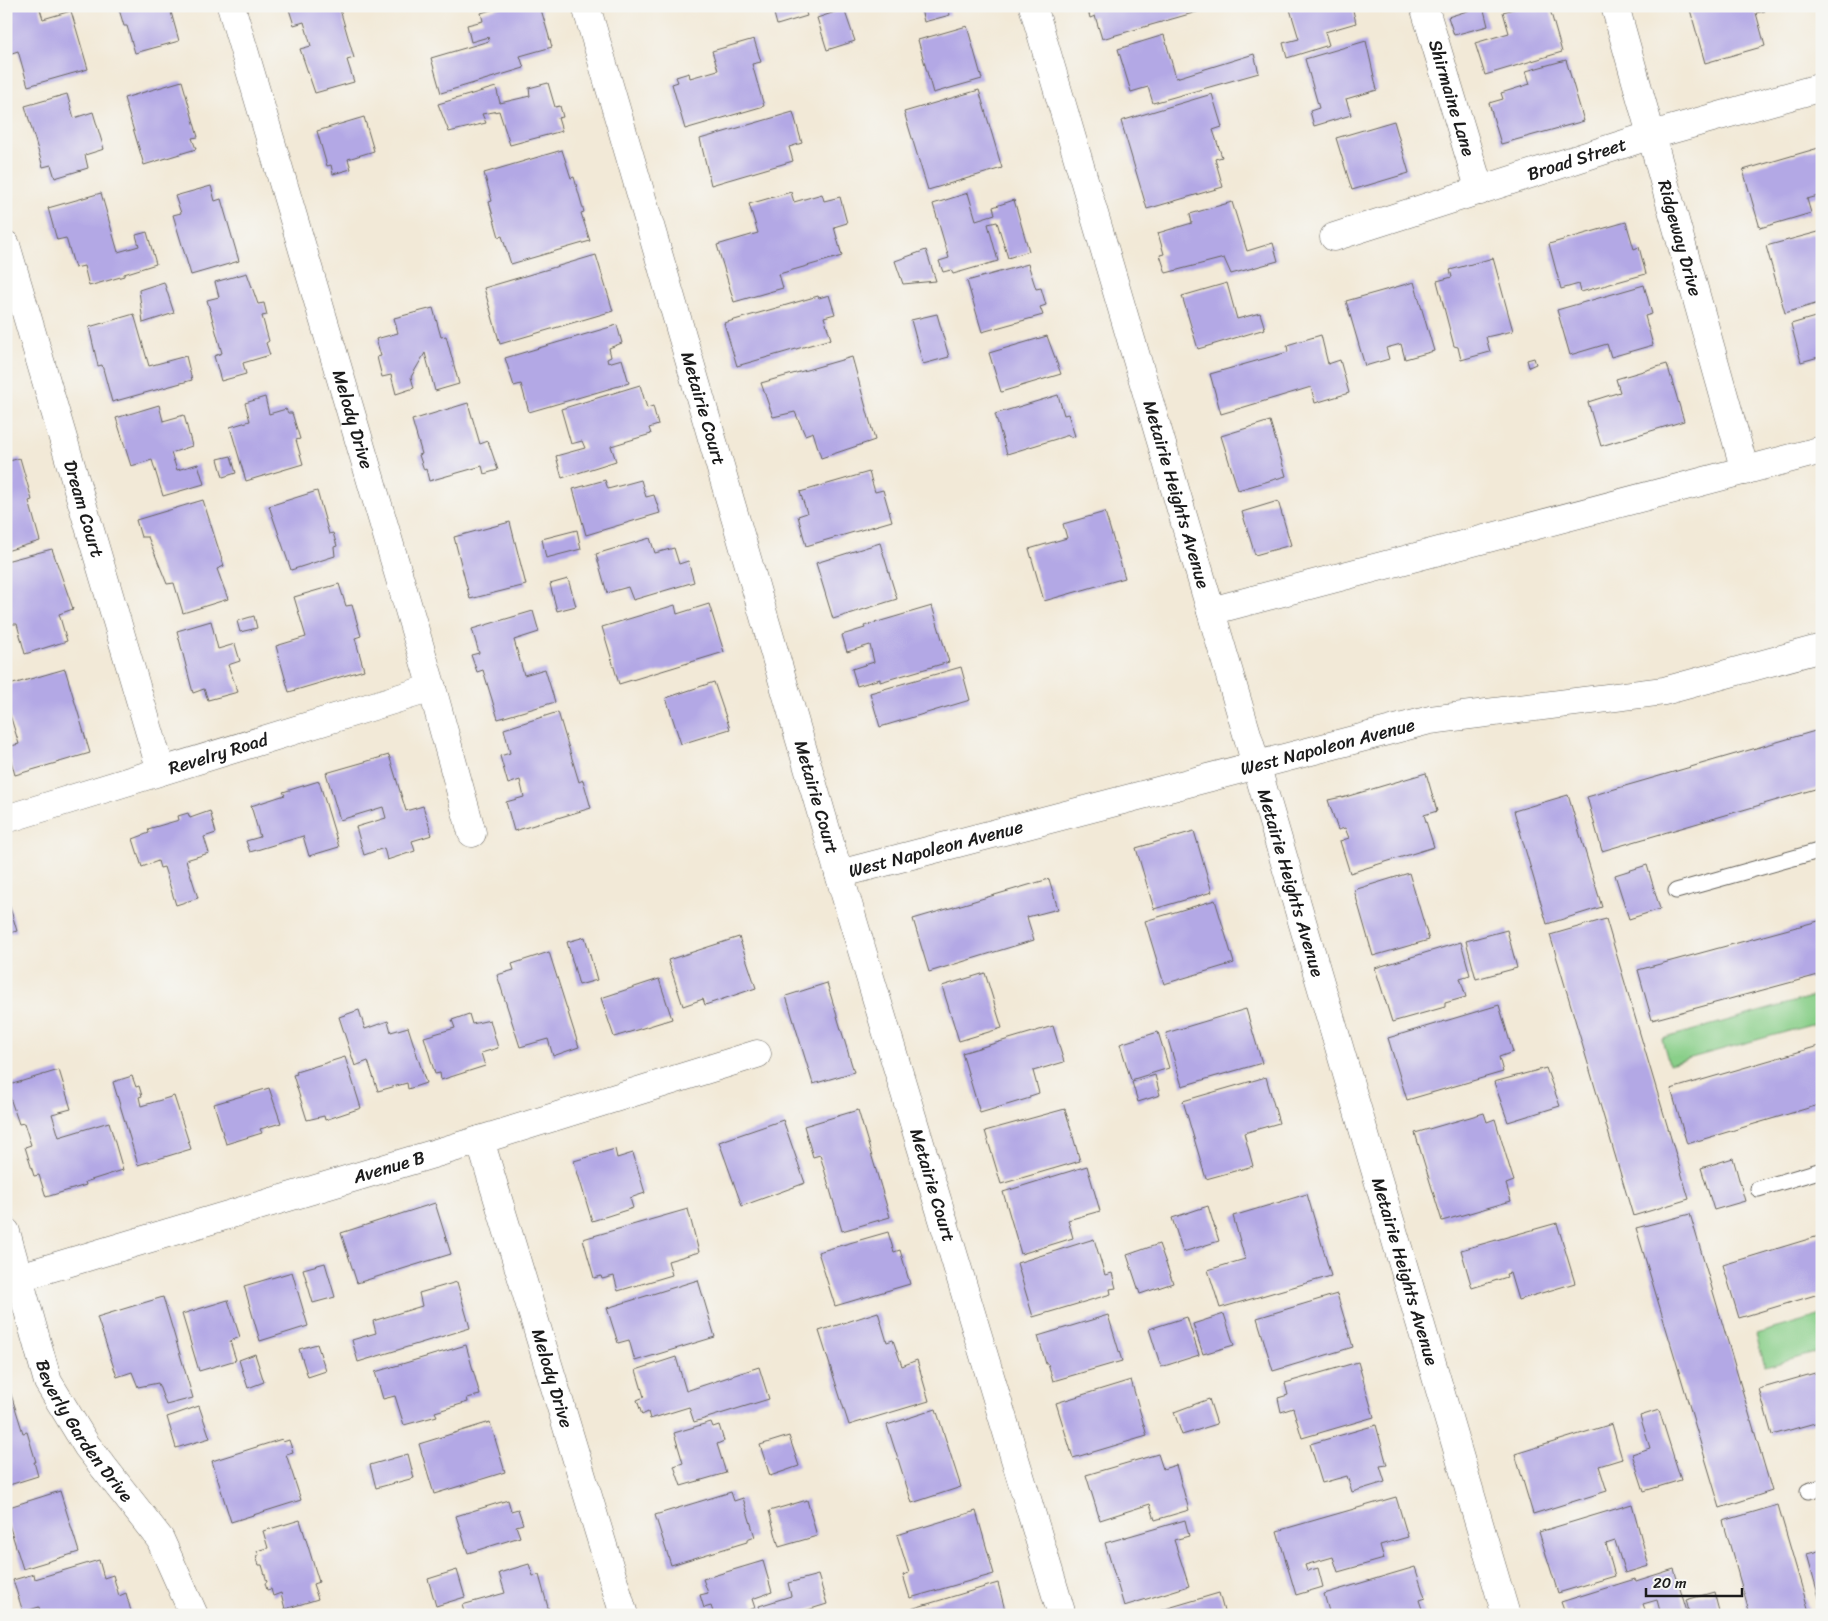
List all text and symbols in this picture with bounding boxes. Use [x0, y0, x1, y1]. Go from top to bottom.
street label: Shirmaine Lane [1419, 36, 1485, 160]
street label: Broad Street [1523, 128, 1631, 190]
street label: Ridgeway Drive [1648, 176, 1711, 300]
street label: Metairie Court [671, 348, 735, 469]
street label: Melody Drive [323, 366, 383, 473]
street label: Metairie Heights Avenue [1134, 396, 1219, 593]
street label: Dream Court [54, 456, 113, 561]
street label: West Napoleon Avenue [1237, 709, 1419, 785]
street label: Revelry Road [164, 723, 273, 784]
street label: Metairie Court [785, 736, 848, 858]
street label: Metairie Heights Avenue [1248, 785, 1334, 981]
street label: West Napoleon Avenue [845, 811, 1027, 887]
street label: Metairie Court [900, 1124, 965, 1246]
street label: Avenue B [348, 1141, 429, 1193]
street label: Metairie Heights Avenue [1362, 1173, 1448, 1370]
street label: Melody Drive [522, 1325, 582, 1432]
street label: Beverly Garden Drive [26, 1356, 142, 1510]
scale bar [1646, 1566, 1742, 1598]
text: 20 m [1653, 1570, 1687, 1596]

